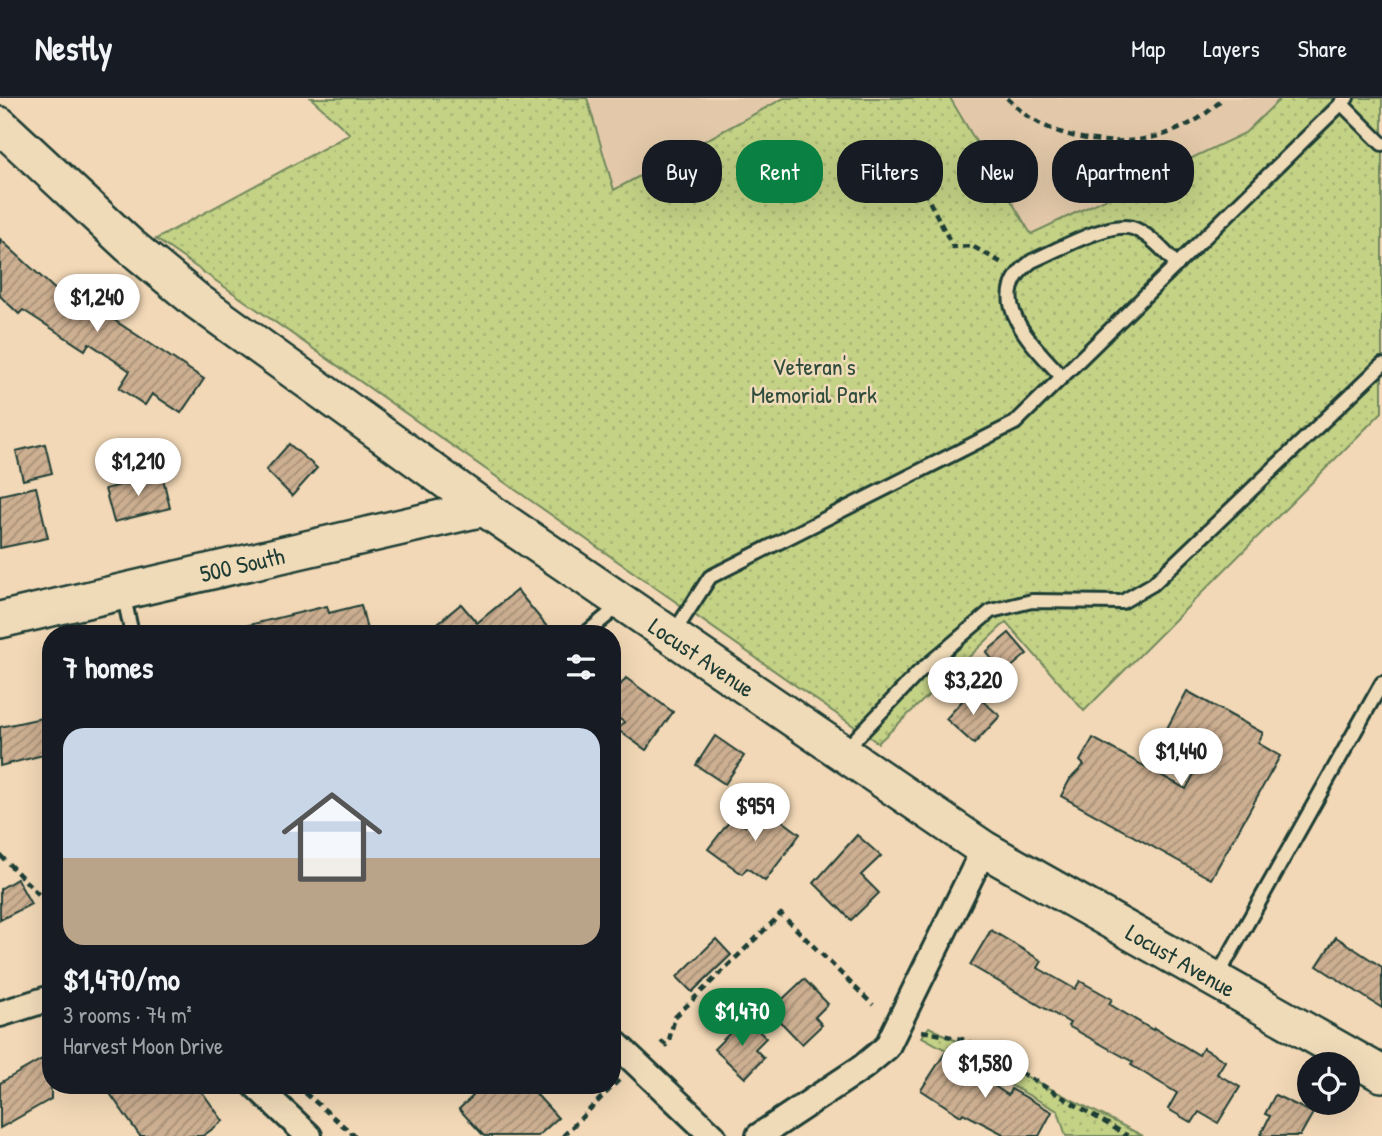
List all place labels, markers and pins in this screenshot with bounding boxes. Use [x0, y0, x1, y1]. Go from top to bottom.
pin: $1,240 [40, 274, 154, 334]
pin: $1,210 [81, 438, 195, 498]
pin: $3,220 [916, 658, 1030, 717]
pin: $1,440 [1124, 728, 1238, 788]
pin: $959 [714, 784, 796, 843]
pin: $1,470 [685, 988, 799, 1048]
pin: $1,580 [928, 1040, 1042, 1100]

